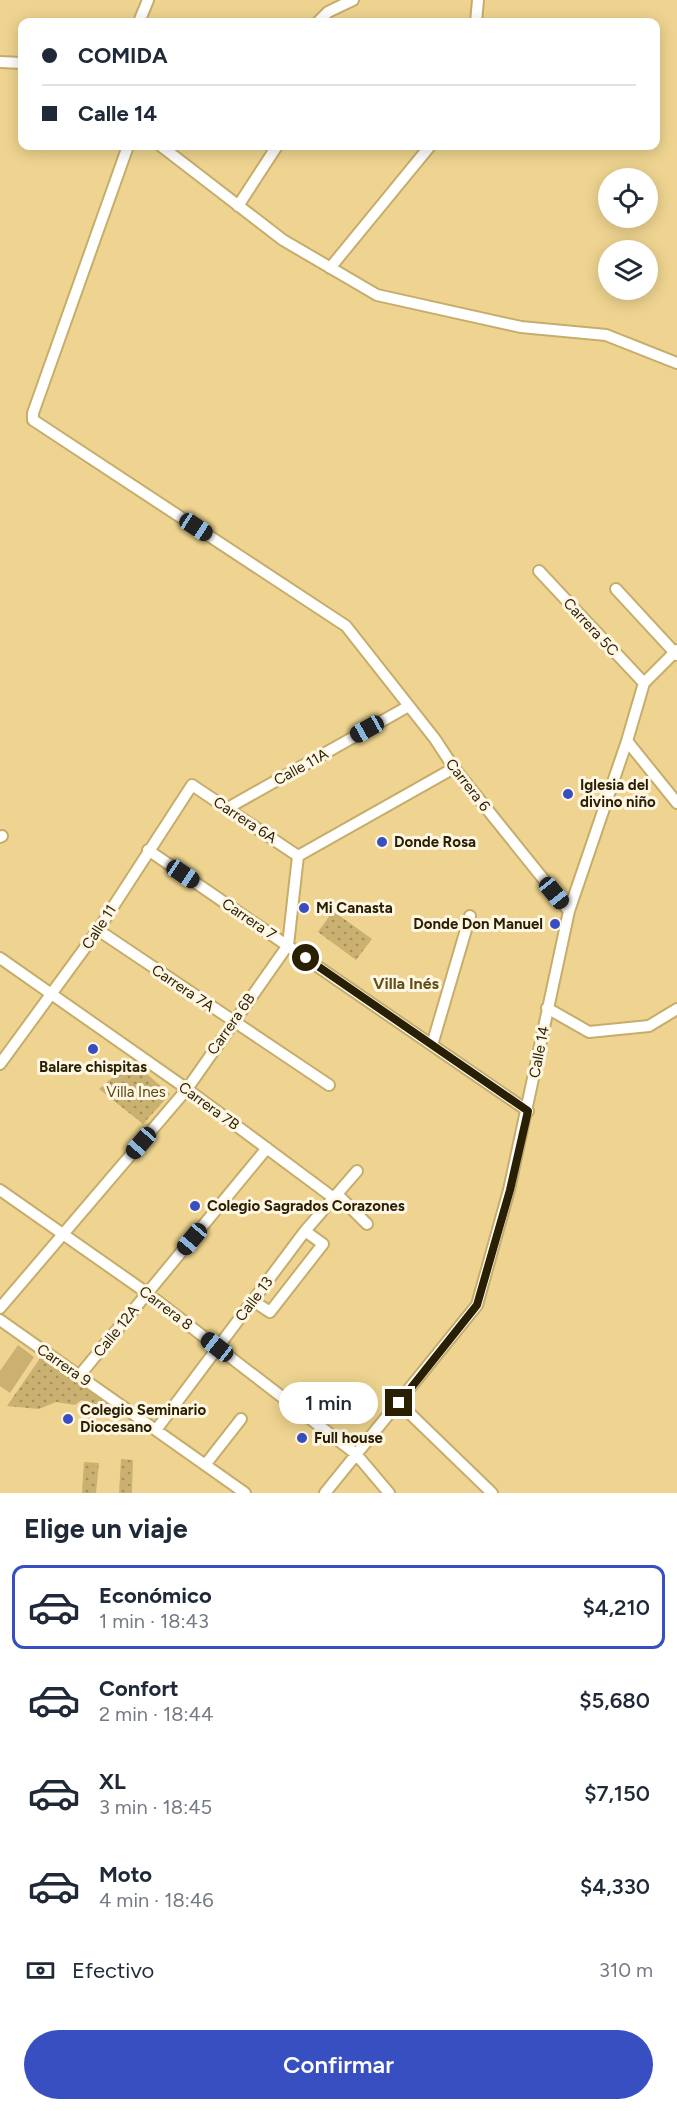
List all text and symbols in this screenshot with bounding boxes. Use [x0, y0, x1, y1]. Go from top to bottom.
text: COMIDA [78, 42, 168, 69]
text: Calle 14 [78, 100, 157, 127]
map controls [598, 168, 658, 300]
button: locate [598, 168, 658, 228]
button: layers [598, 240, 658, 300]
car [176, 510, 216, 544]
street label: Carrera 5C [560, 594, 622, 660]
car [347, 712, 387, 746]
street label: Calle 11A [271, 745, 331, 789]
street label: Carrera 6 [442, 755, 494, 815]
place label: Iglesia del divino niño [580, 776, 656, 811]
marker: Iglesia del divino niño [561, 787, 575, 801]
street label: Carrera 6A [210, 793, 280, 847]
place label: Donde Rosa [394, 833, 476, 851]
marker: Donde Rosa [375, 835, 389, 849]
car [163, 856, 203, 892]
car [536, 873, 572, 913]
street label: Carrera 7 [219, 894, 279, 944]
place label: Mi Canasta [316, 899, 393, 917]
street label: Calle 11 [78, 901, 120, 953]
marker: Mi Canasta [297, 901, 311, 915]
place label: Donde Don Manuel [413, 915, 543, 933]
marker: Donde Don Manuel [548, 917, 562, 931]
route start [292, 944, 319, 971]
street label: Carrera 7A [148, 961, 218, 1015]
district label: Villa Inés [373, 974, 440, 993]
street label: Carrera 6B [203, 990, 259, 1058]
street label: Calle 14 [525, 1025, 553, 1079]
marker: Balare chispitas [86, 1042, 100, 1056]
place label: Balare chispitas [39, 1058, 147, 1076]
street label: Carrera 7B [175, 1078, 243, 1134]
park label: Villa Ines [106, 1083, 166, 1101]
car [122, 1124, 160, 1162]
place label: Colegio Sagrados Corazones [207, 1197, 405, 1215]
marker: Colegio Sagrados Corazones [188, 1199, 202, 1213]
car [174, 1219, 210, 1259]
street label: Calle 13 [231, 1273, 277, 1325]
street label: Carrera 8 [136, 1282, 196, 1334]
street label: Calle 12A [90, 1301, 142, 1361]
car [197, 1329, 237, 1365]
street label: Carrera 9 [34, 1340, 94, 1390]
callout: 1 min [279, 1382, 378, 1424]
route end [385, 1389, 412, 1416]
text: 1 min [305, 1391, 352, 1415]
place label: Colegio Seminario Diocesano [80, 1401, 206, 1436]
marker: Colegio Seminario Diocesano [61, 1412, 75, 1426]
place label: Full house [314, 1429, 383, 1447]
marker: Full house [295, 1431, 309, 1445]
text: Elige un viaje [24, 1512, 188, 1545]
icon: car [27, 1580, 81, 1634]
text: Económico [99, 1582, 212, 1609]
text: $4,210 [583, 1594, 650, 1621]
text: 1 min · 18:43 [99, 1609, 209, 1633]
icon: car [27, 1673, 81, 1727]
text: Confort [99, 1675, 179, 1702]
text: $5,680 [579, 1687, 650, 1714]
text: 2 min · 18:44 [99, 1702, 213, 1726]
icon: car [27, 1766, 81, 1820]
text: XL [99, 1768, 126, 1795]
text: $7,150 [584, 1780, 650, 1807]
text: 3 min · 18:45 [99, 1795, 212, 1819]
icon: car [27, 1859, 81, 1913]
text: Moto [99, 1861, 152, 1888]
text: $4,330 [580, 1873, 650, 1900]
text: 4 min · 18:46 [99, 1888, 213, 1912]
icon: cash [24, 1954, 57, 1987]
text: Efectivo [72, 1957, 154, 1984]
text: 310 m [599, 1958, 653, 1982]
button: Confirmar [24, 2030, 653, 2099]

